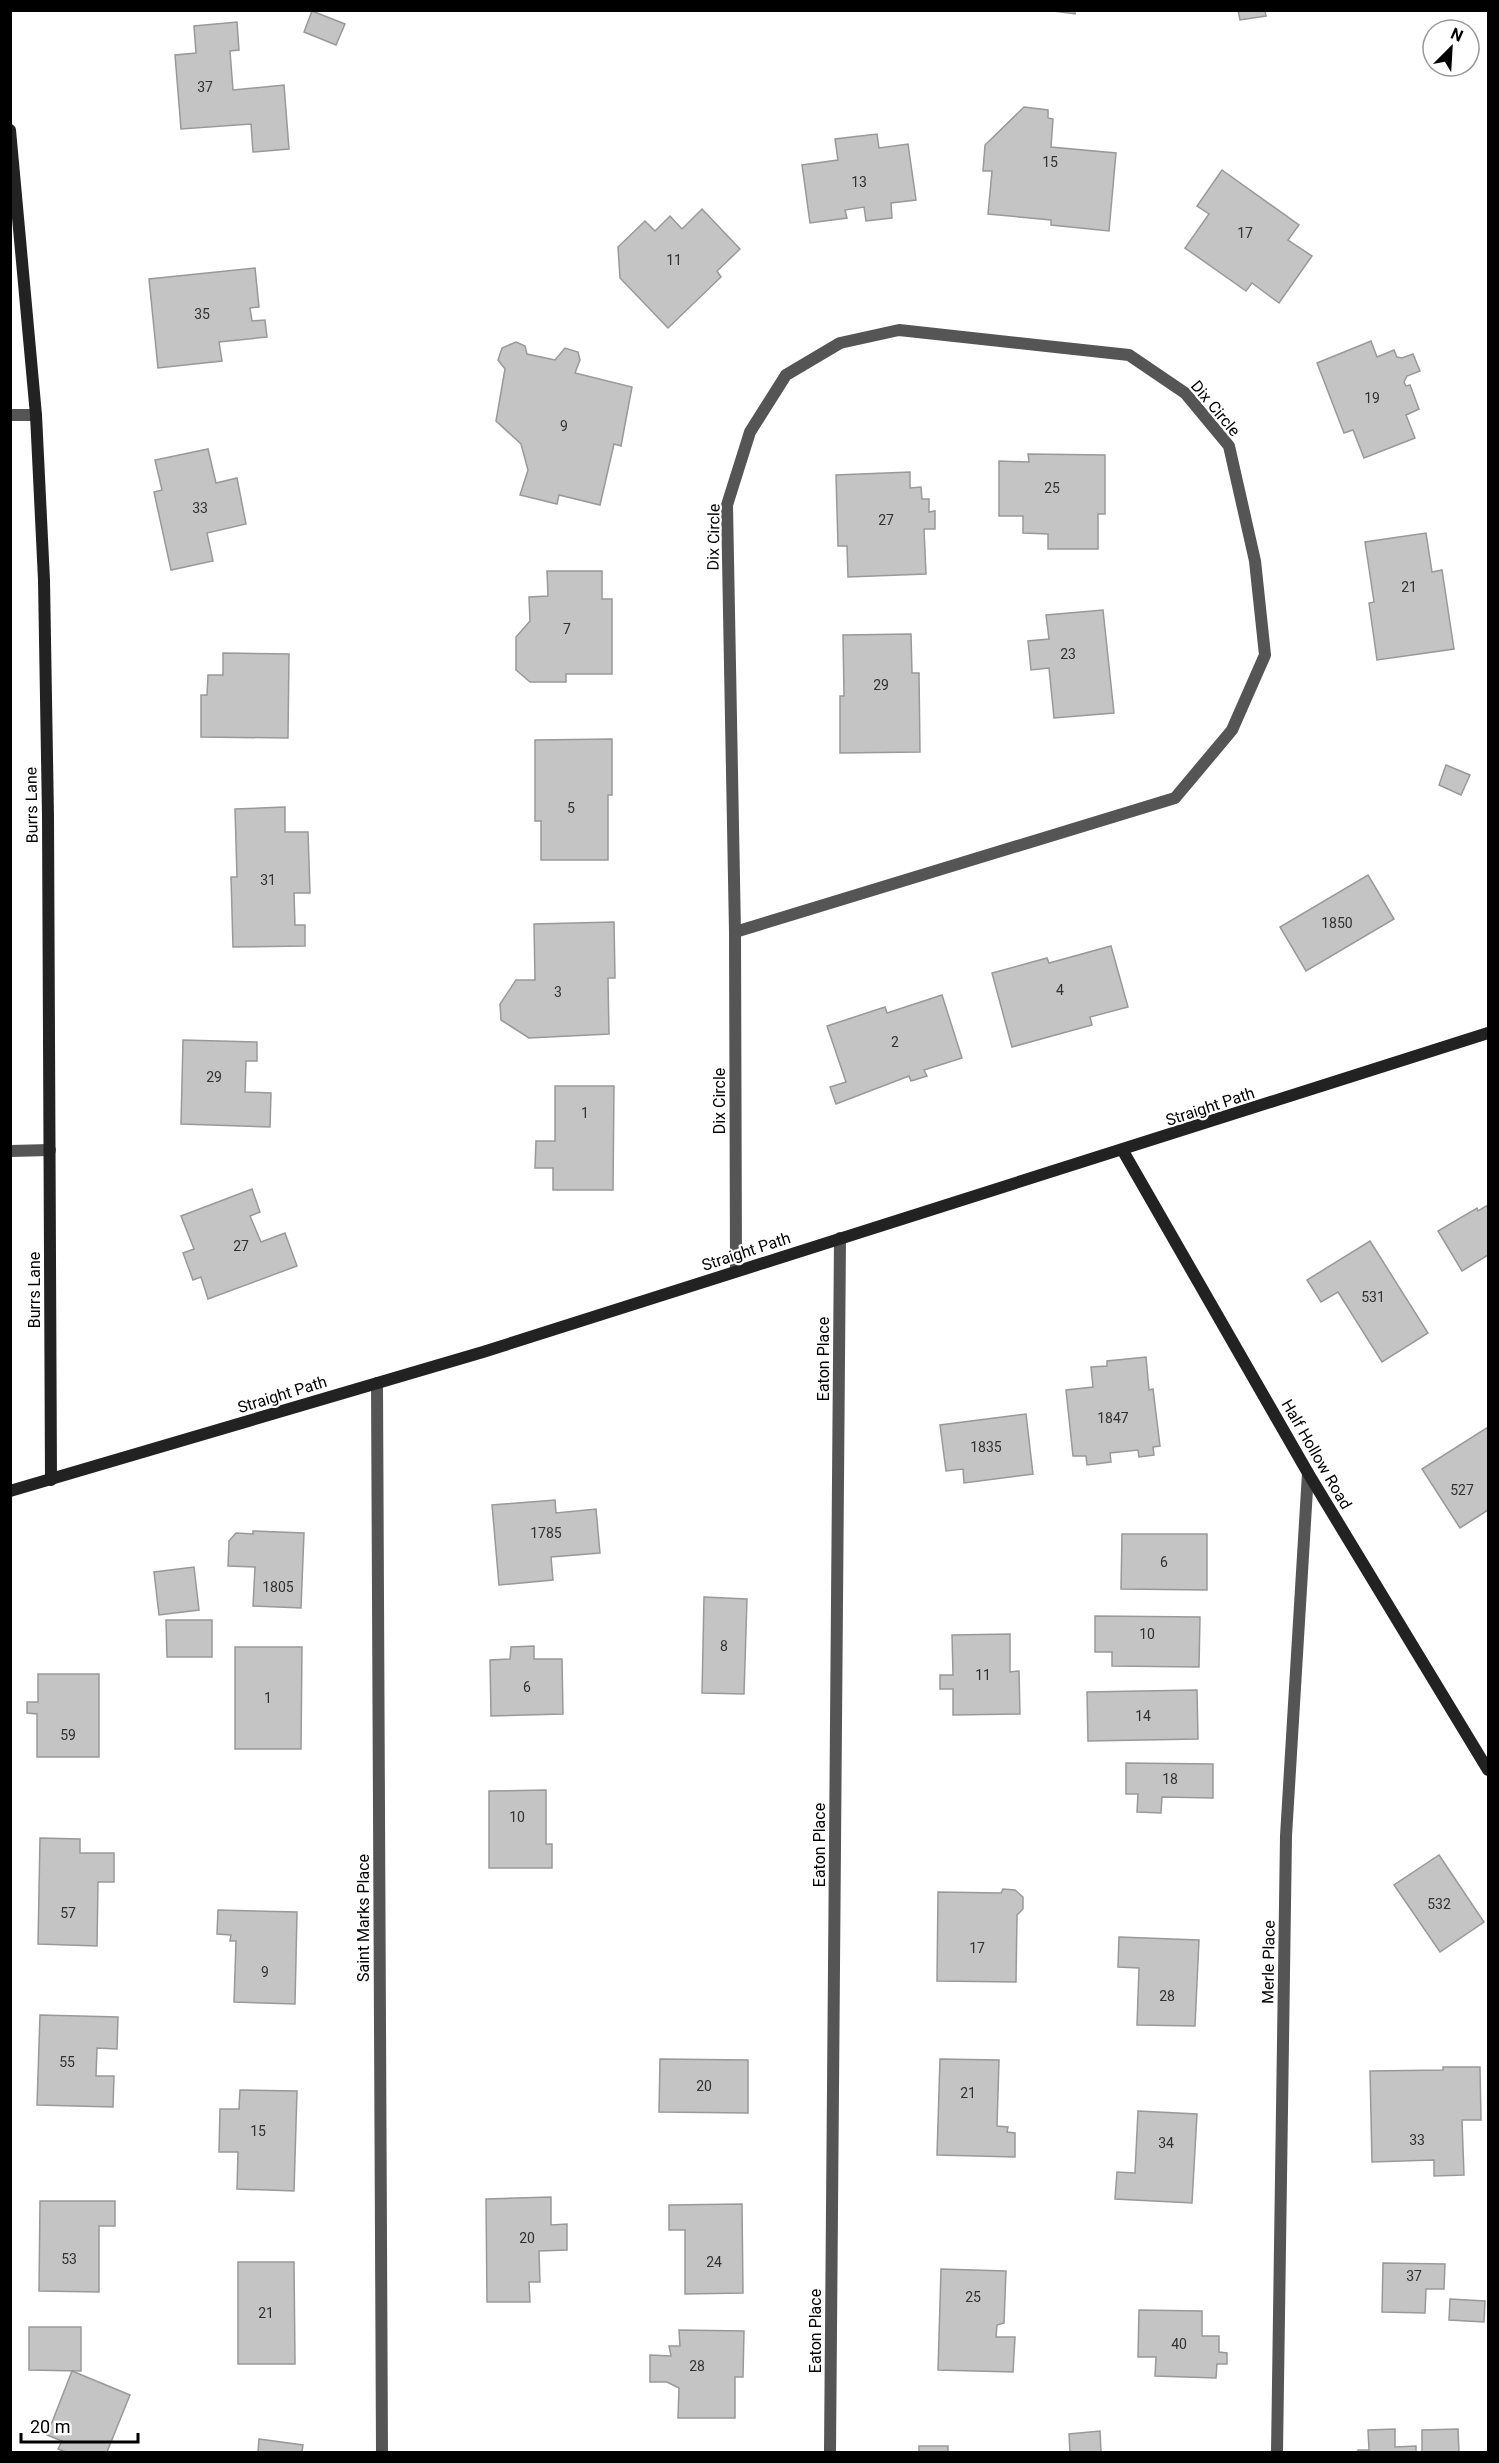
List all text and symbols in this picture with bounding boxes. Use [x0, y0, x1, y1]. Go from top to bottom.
north arrow [1421, 18, 1481, 78]
text: N [1448, 24, 1466, 46]
house number: 37 [197, 79, 213, 95]
house number: 15 [1042, 154, 1058, 170]
house number: 13 [851, 174, 867, 190]
house number: 17 [1237, 225, 1253, 241]
house number: 11 [666, 252, 682, 268]
house number: 35 [194, 306, 210, 322]
street label: Dix Circle [1187, 377, 1244, 440]
house number: 19 [1364, 390, 1380, 406]
house number: 9 [560, 418, 568, 434]
house number: 25 [1044, 480, 1060, 496]
house number: 33 [192, 500, 208, 516]
street label: Dix Circle [703, 504, 724, 570]
house number: 27 [878, 512, 894, 528]
house number: 21 [1401, 579, 1417, 595]
house number: 7 [563, 621, 571, 637]
house number: 23 [1060, 646, 1076, 662]
house number: 29 [873, 677, 889, 693]
street label: Burrs Lane [21, 767, 42, 843]
house number: 5 [567, 800, 575, 816]
house number: 31 [260, 872, 276, 888]
house number: 1850 [1321, 915, 1353, 931]
house number: 4 [1056, 982, 1064, 998]
house number: 3 [554, 984, 562, 1000]
house number: 2 [891, 1034, 899, 1050]
street label: Dix Circle [710, 1068, 729, 1134]
house number: 29 [206, 1069, 222, 1085]
street label: Straight Path [1163, 1083, 1257, 1130]
house number: 1 [581, 1105, 589, 1121]
street label: Straight Path [699, 1228, 793, 1275]
house number: 27 [233, 1238, 249, 1254]
street label: Burrs Lane [25, 1252, 44, 1328]
house number: 531 [1361, 1289, 1385, 1305]
street label: Eaton Place [814, 1317, 833, 1401]
street label: Straight Path [235, 1372, 329, 1417]
street label: Half Hollow Road [1277, 1396, 1356, 1513]
house number: 1847 [1097, 1410, 1129, 1426]
house number: 1835 [970, 1439, 1002, 1455]
house number: 527 [1450, 1482, 1474, 1498]
house number: 1785 [530, 1525, 562, 1541]
house number: 6 [1160, 1554, 1168, 1570]
house number: 1805 [262, 1579, 294, 1595]
house number: 10 [1139, 1626, 1155, 1642]
house number: 8 [720, 1638, 728, 1654]
house number: 11 [975, 1667, 991, 1683]
house number: 6 [523, 1679, 531, 1695]
house number: 1 [264, 1690, 272, 1706]
house number: 14 [1135, 1708, 1151, 1724]
house number: 59 [60, 1727, 76, 1743]
house number: 18 [1162, 1771, 1178, 1787]
street label: Eaton Place [810, 1803, 829, 1887]
house number: 10 [509, 1809, 525, 1825]
street label: Saint Marks Place [354, 1854, 373, 1982]
house number: 532 [1427, 1896, 1451, 1912]
house number: 57 [60, 1905, 76, 1921]
street label: Merle Place [1258, 1920, 1279, 2004]
house number: 17 [969, 1940, 985, 1956]
house number: 9 [261, 1964, 269, 1980]
house number: 28 [1159, 1988, 1175, 2004]
house number: 55 [59, 2054, 75, 2070]
house number: 20 [696, 2078, 712, 2094]
house number: 21 [960, 2085, 976, 2101]
house number: 15 [250, 2123, 266, 2139]
house number: 33 [1409, 2132, 1425, 2148]
house number: 34 [1158, 2135, 1174, 2151]
house number: 20 [519, 2230, 535, 2246]
house number: 53 [61, 2251, 77, 2267]
house number: 24 [706, 2254, 722, 2270]
house number: 37 [1406, 2268, 1422, 2284]
street label: Eaton Place [806, 2289, 825, 2373]
house number: 25 [965, 2289, 981, 2305]
house number: 21 [258, 2305, 274, 2321]
house number: 40 [1171, 2336, 1187, 2352]
house number: 28 [689, 2358, 705, 2374]
scale bar [21, 2406, 138, 2444]
text: 20 m [30, 2416, 70, 2437]

